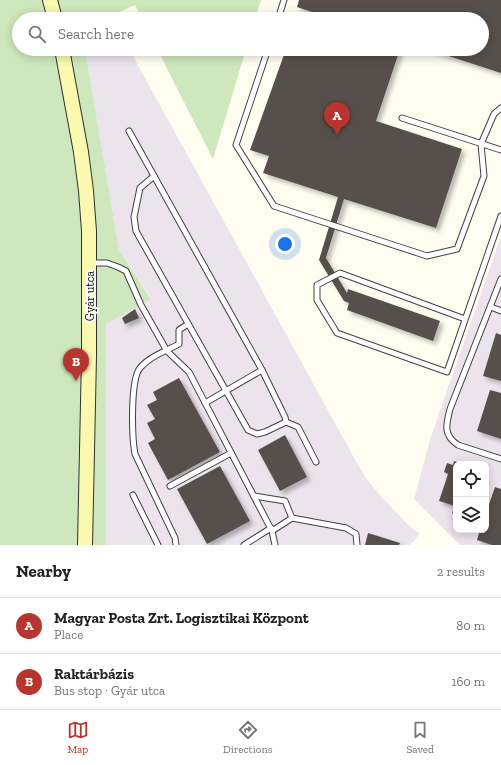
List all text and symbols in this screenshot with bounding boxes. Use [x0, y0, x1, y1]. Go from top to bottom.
search box [12, 12, 489, 56]
icon: search [26, 23, 48, 45]
text: Search here [58, 25, 134, 43]
pin: A [324, 102, 350, 135]
your location [275, 234, 295, 254]
street label: Gyár utca [83, 271, 97, 321]
pin: B [63, 348, 89, 381]
map controls [453, 461, 489, 533]
button: locate [453, 461, 489, 497]
button: layers [453, 497, 489, 533]
text: Nearby [16, 561, 71, 581]
text: 2 results [437, 564, 485, 579]
text: Magyar Posta Zrt. Logisztikai Központ [54, 609, 309, 627]
text: A [25, 618, 33, 633]
text: 80 m [456, 618, 485, 633]
text: Place [54, 627, 83, 642]
text: Raktárbázis [54, 665, 134, 683]
text: B [25, 674, 33, 689]
text: 160 m [451, 674, 485, 689]
text: Bus stop · Gyár utca [54, 683, 165, 698]
tab: Map [67, 719, 89, 756]
tab: Directions [223, 719, 273, 756]
tab: Saved [406, 719, 434, 756]

